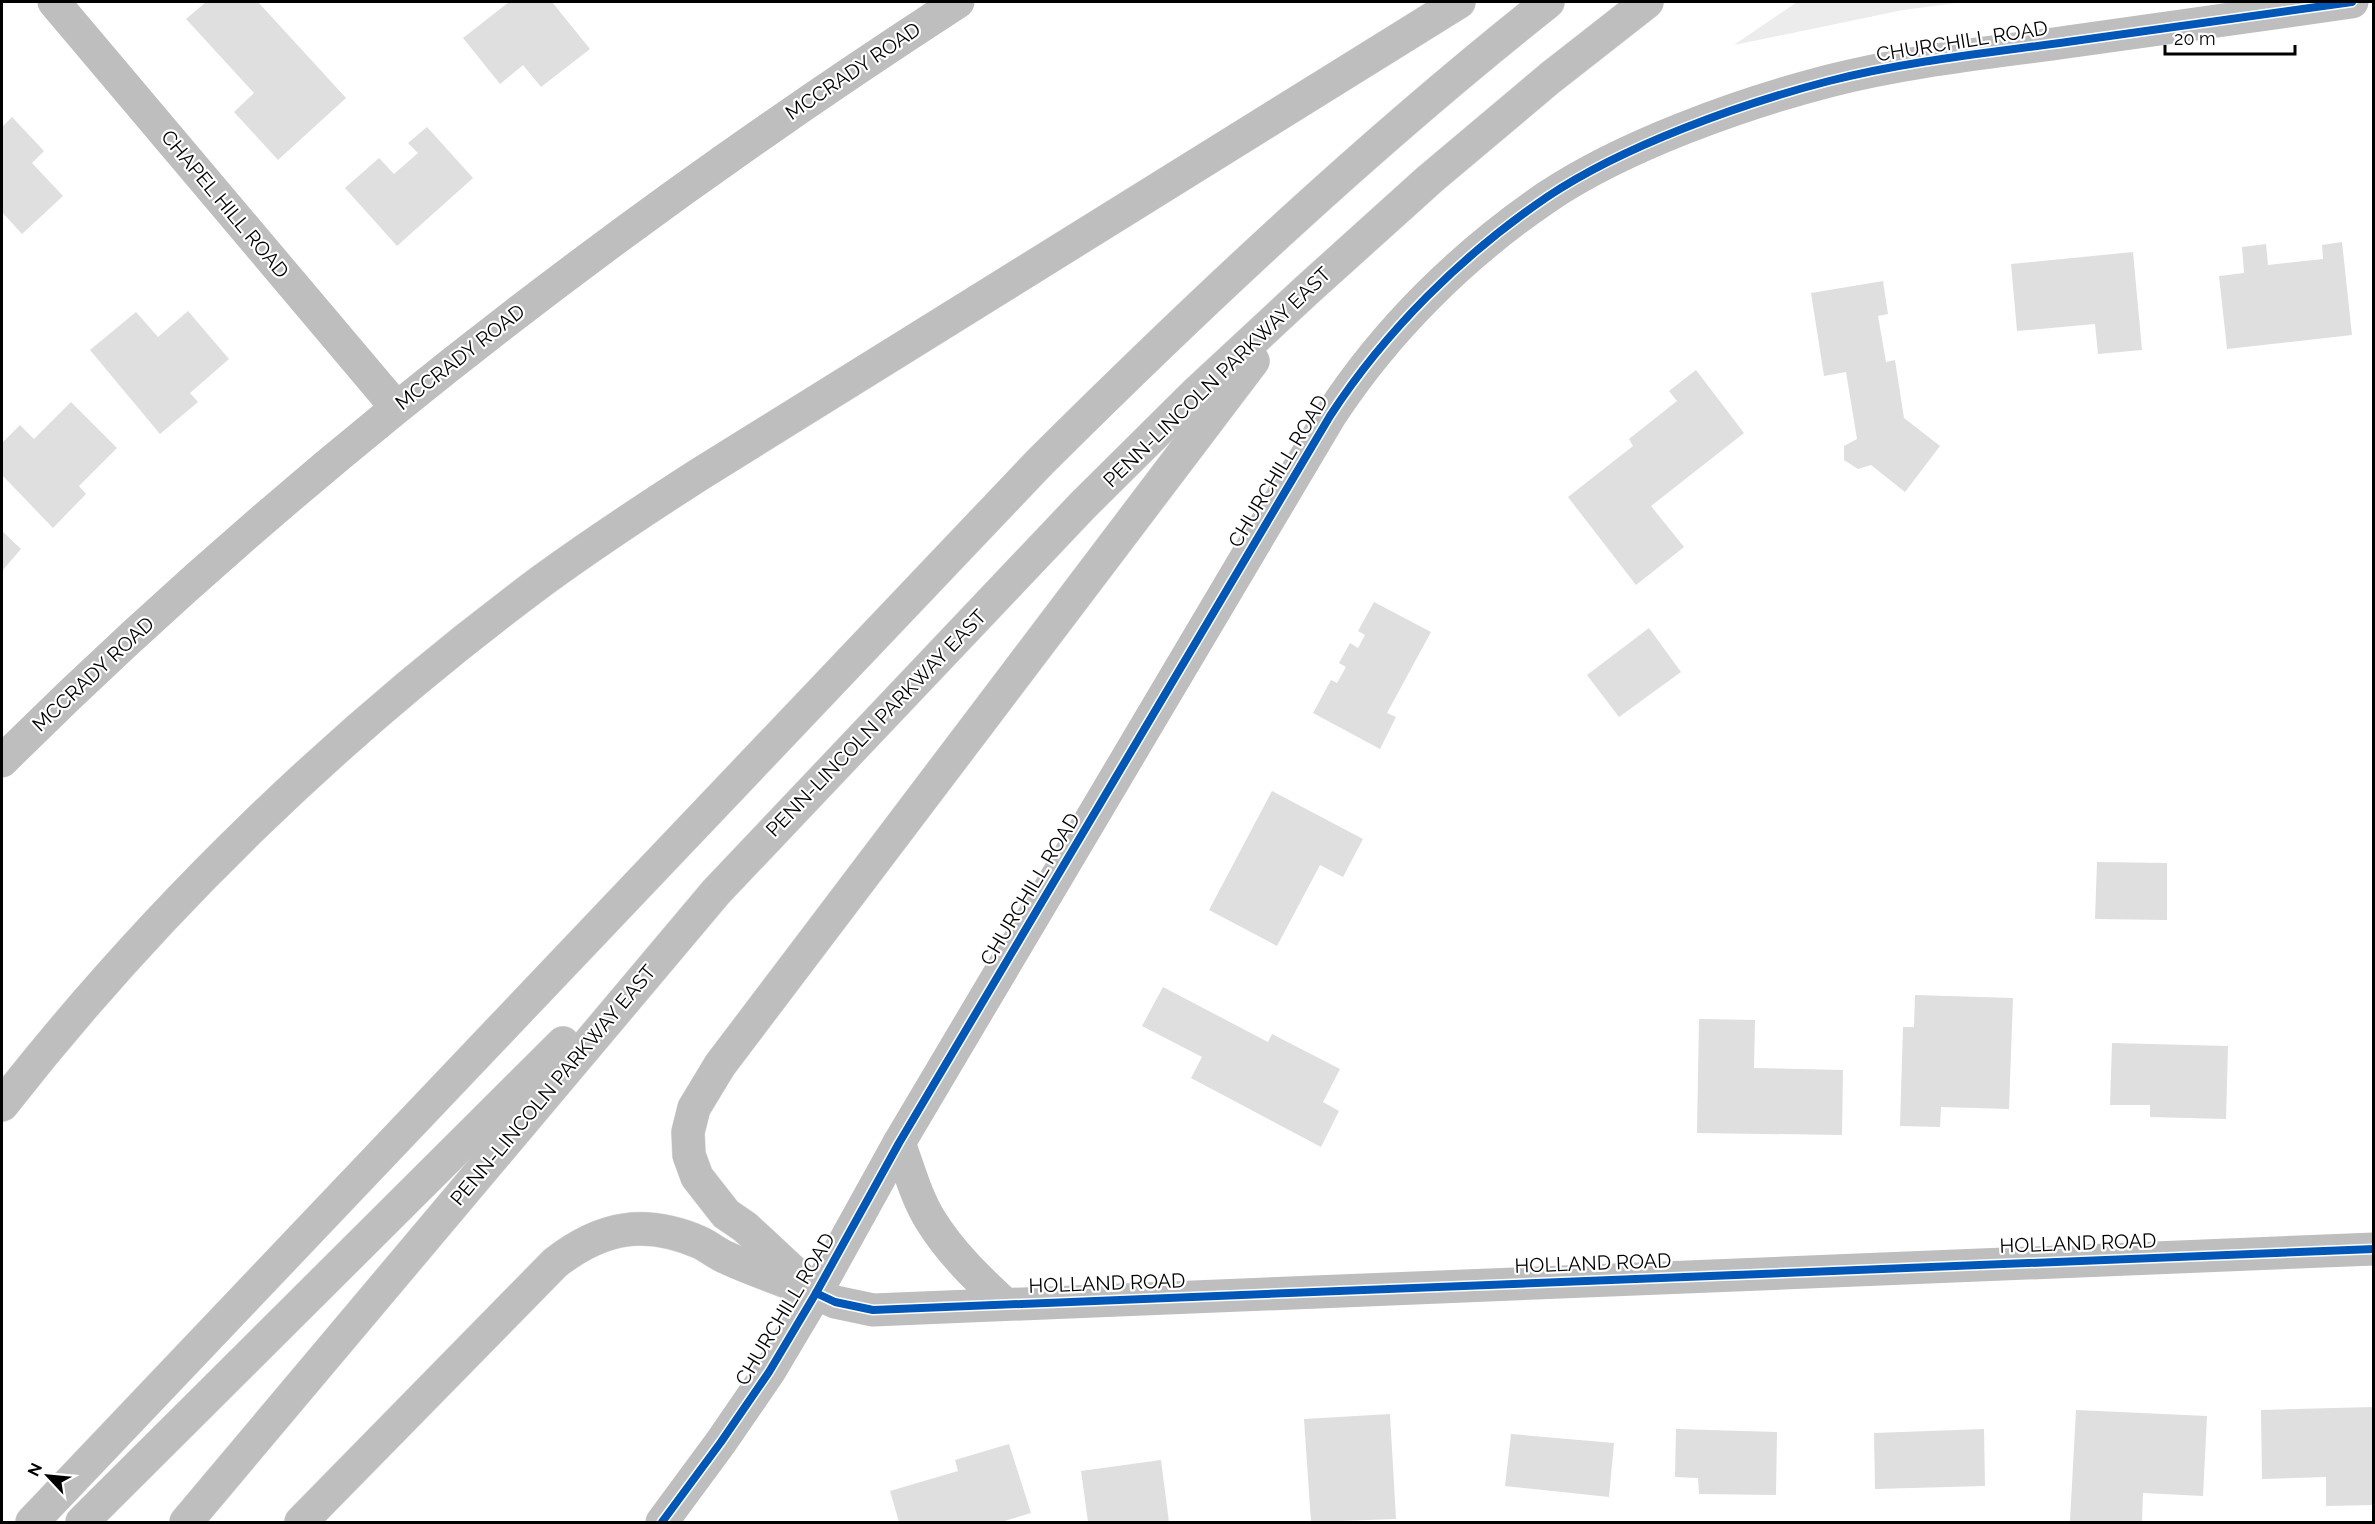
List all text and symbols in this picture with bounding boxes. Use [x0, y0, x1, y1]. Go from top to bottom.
street label: CHURCHILL ROAD [1875, 16, 2049, 66]
street label: MCCRADY ROAD [781, 17, 925, 125]
scale bar [2165, 18, 2296, 56]
text: 20 m [2174, 28, 2216, 49]
street label: CHAPEL HILL ROAD [156, 125, 294, 283]
street label: PENN-LINCOLN PARKWAY EAST [1098, 262, 1336, 492]
street label: MCCRADY ROAD [391, 299, 529, 415]
street label: CHURCHILL ROAD [1223, 391, 1333, 551]
street label: PENN-LINCOLN PARKWAY EAST [761, 604, 991, 842]
street label: MCCRADY ROAD [27, 612, 159, 736]
street label: CHURCHILL ROAD [975, 809, 1085, 969]
street label: PENN-LINCOLN PARKWAY EAST [445, 960, 661, 1210]
street label: HOLLAND ROAD [1999, 1228, 2157, 1258]
street label: CHURCHILL ROAD [730, 1229, 840, 1389]
street label: HOLLAND ROAD [1514, 1248, 1672, 1278]
street label: HOLLAND ROAD [1028, 1268, 1186, 1298]
north arrow [18, 1446, 78, 1506]
text: N [24, 1460, 46, 1479]

